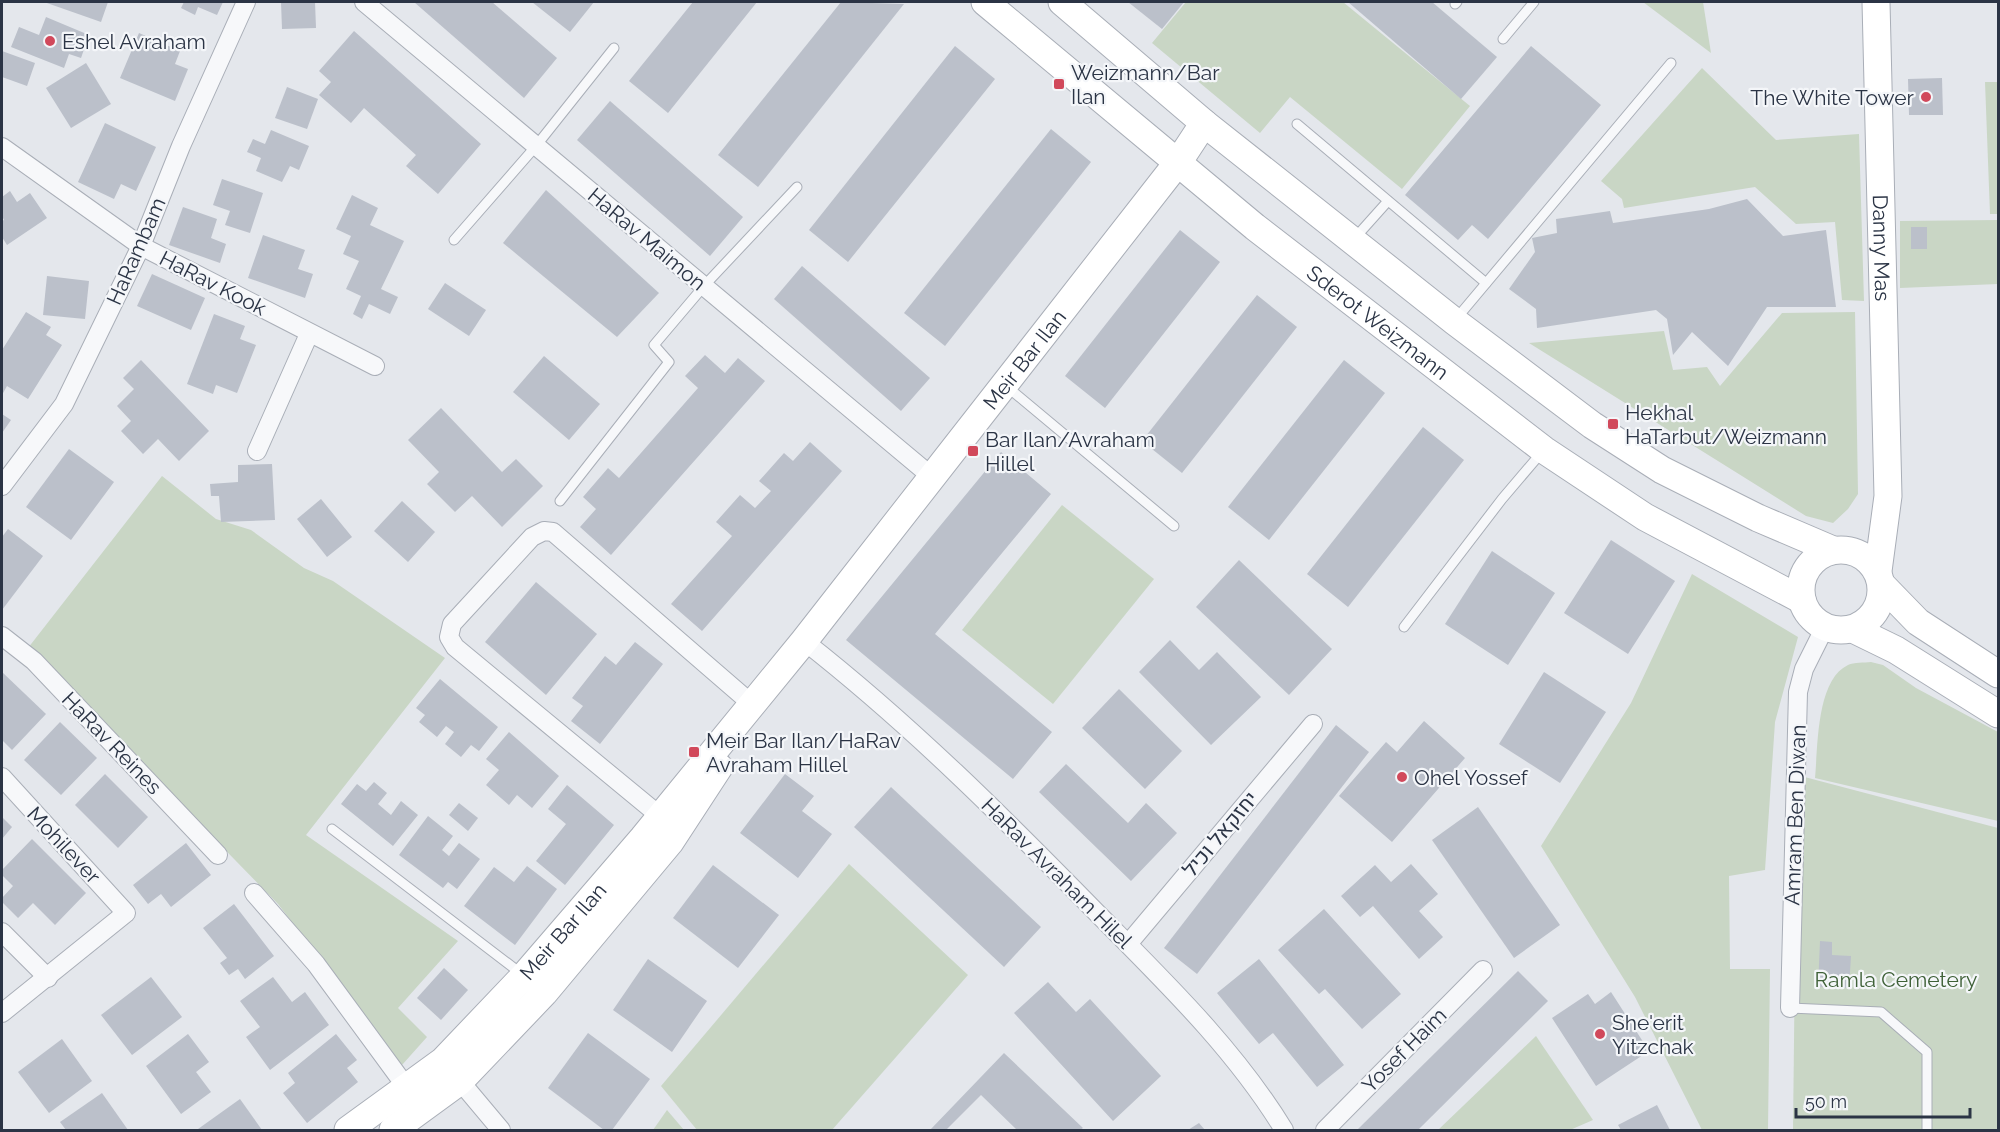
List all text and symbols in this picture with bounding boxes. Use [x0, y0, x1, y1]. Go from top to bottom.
place label: Eshel Avraham [62, 29, 206, 54]
marker: Eshel Avraham [43, 34, 57, 48]
place label: Weizmann/Bar Ilan [1071, 60, 1220, 109]
marker: Weizmann/Bar Ilan [1052, 77, 1066, 91]
place label: The White Tower [1750, 85, 1915, 110]
marker: The White Tower [1919, 90, 1933, 104]
street label: HaRav Maimon [583, 183, 711, 295]
street label: HaRambam [101, 193, 171, 309]
street label: Danny Mas [1868, 194, 1896, 302]
street label: HaRav Kook [155, 245, 271, 321]
street label: Sderot Weizmann [1302, 259, 1454, 385]
street label: Meir Bar Ilan [977, 304, 1071, 414]
place label: Hekhal HaTarbut/Weizmann [1625, 400, 1827, 449]
marker: Hekhal HaTarbut/Weizmann [1606, 417, 1620, 431]
place label: Bar Ilan/Avraham Hillel [985, 427, 1155, 476]
marker: Bar Ilan/Avraham Hillel [966, 444, 980, 458]
street label: HaRav Reines [57, 687, 167, 799]
street label: Amram Ben Diwan [1779, 724, 1811, 906]
place label: Meir Bar Ilan/HaRav Avraham Hillel [706, 728, 901, 777]
marker: Meir Bar Ilan/HaRav Avraham Hillel [687, 745, 701, 759]
place label: Ohel Yossef [1414, 765, 1529, 790]
marker: Ohel Yossef [1395, 770, 1409, 784]
street label: יחזקאל וכיל [1177, 786, 1263, 882]
street label: HaRav Avraham Hilel [977, 793, 1138, 954]
street label: Mohilever [22, 801, 106, 889]
street label: Meir Bar Ilan [514, 878, 611, 985]
park label: Ramla Cemetery [1815, 967, 1978, 992]
street label: Yosef Haim [1357, 1003, 1451, 1097]
place label: She'erit Yitzchak [1612, 1010, 1694, 1059]
marker: She'erit Yitzchak [1593, 1027, 1607, 1041]
scale bar [1796, 1081, 1970, 1119]
text: 50 m [1805, 1091, 1847, 1112]

